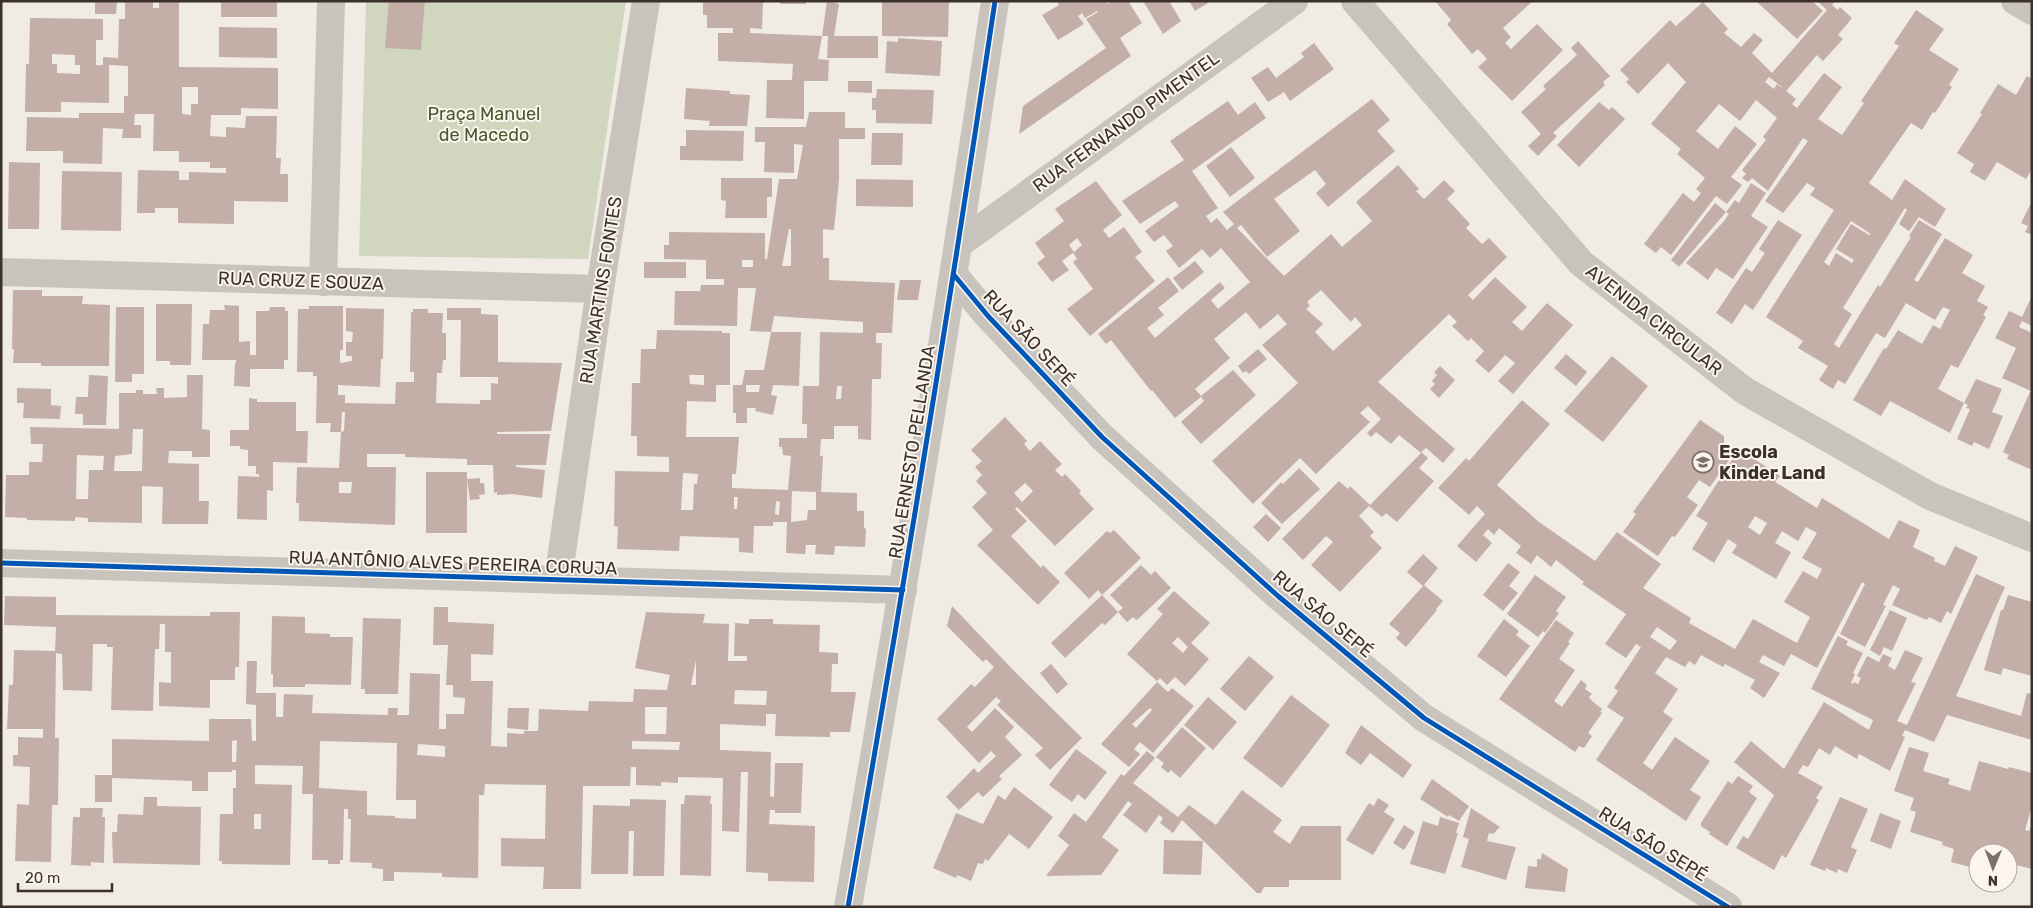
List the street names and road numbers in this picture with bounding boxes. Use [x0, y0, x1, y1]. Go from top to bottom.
street label: RUA FERNANDO PIMENTEL [1028, 47, 1224, 197]
street label: RUA MARTINS FONTES [575, 195, 627, 385]
street label: AVENIDA CIRCULAR [1582, 260, 1727, 380]
street label: RUA CRUZ E SOUZA [218, 267, 384, 295]
street label: RUA SÃO SEPÉ [979, 285, 1079, 391]
street label: RUA ERNESTO PELLANDA [884, 344, 940, 560]
street label: RUA ANTÔNIO ALVES PEREIRA CORUJA [288, 546, 618, 580]
street label: RUA SÃO SEPÉ [1268, 566, 1378, 662]
street label: RUA SÃO SEPÉ [1595, 802, 1711, 886]

